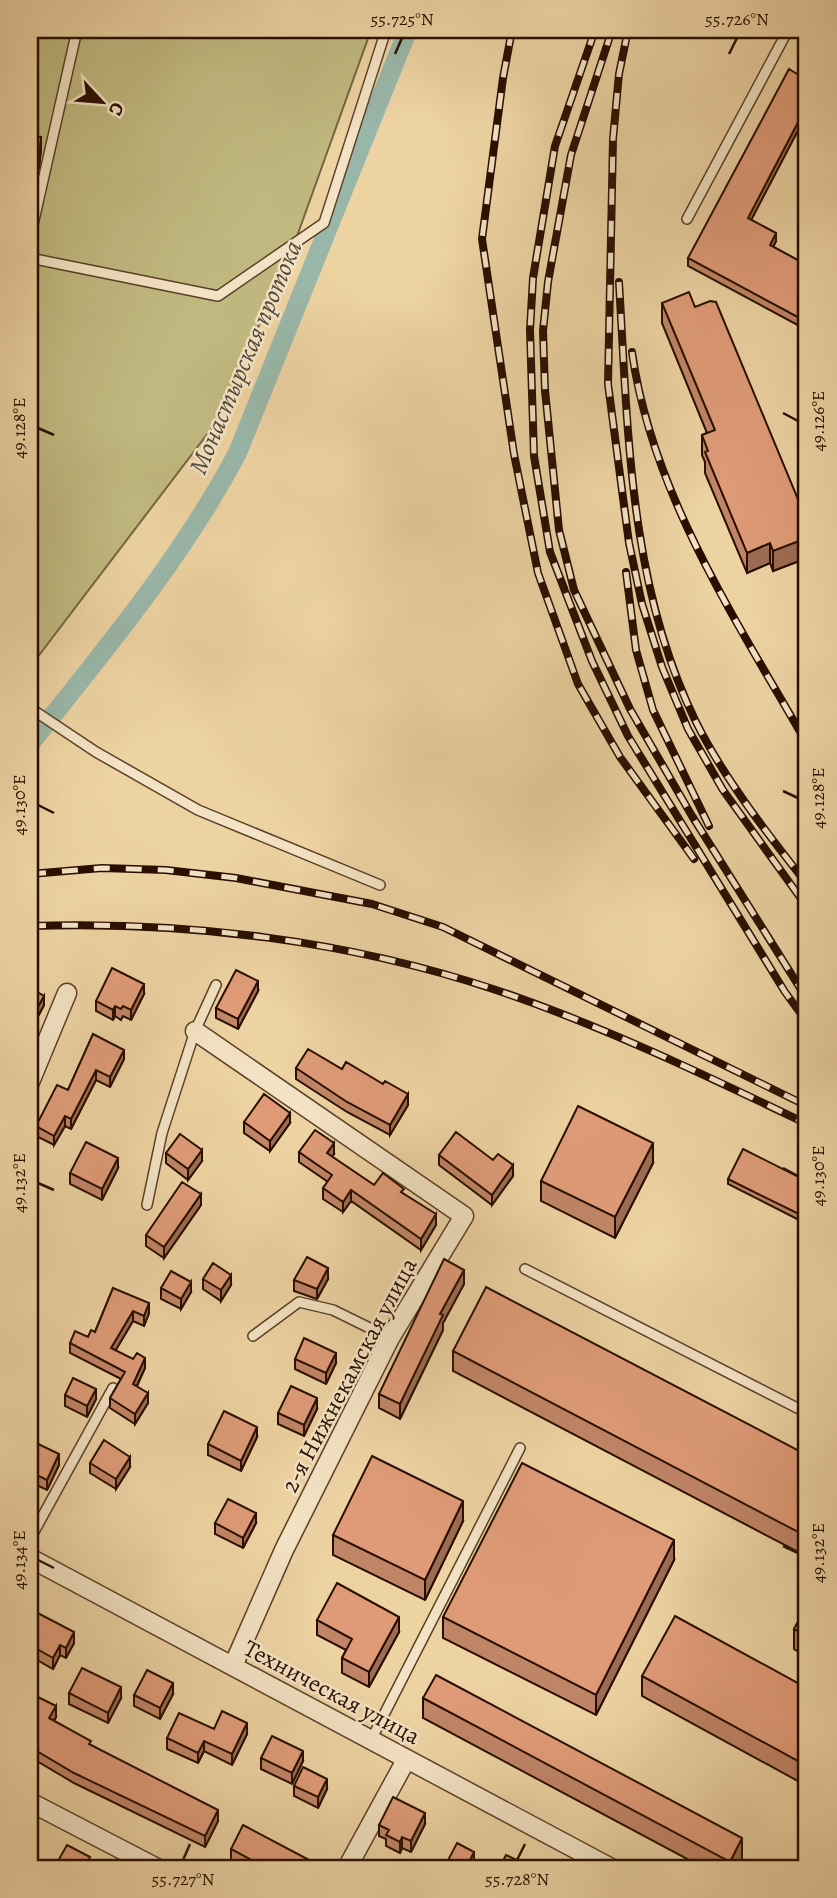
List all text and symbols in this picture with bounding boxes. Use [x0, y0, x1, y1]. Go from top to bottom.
text: 55.725°N [370, 7, 434, 31]
text: 55.726°N [705, 7, 769, 31]
north arrow [66, 66, 136, 136]
text: С [102, 98, 131, 120]
water label: Монастырская протока [180, 235, 311, 480]
text: 49.126°E [806, 391, 830, 451]
text: 49.128°E [7, 397, 31, 459]
text: 49.128°E [806, 767, 830, 829]
text: 49.130°E [7, 774, 31, 836]
text: 49.130°E [806, 1145, 830, 1207]
text: 49.132°E [7, 1153, 31, 1213]
street label: 2-я Нижнекамская улица [274, 1252, 424, 1498]
text: 49.132°E [806, 1523, 830, 1583]
text: 49.134°E [7, 1530, 31, 1590]
street label: Техническая улица [238, 1632, 426, 1752]
text: 55.727°N [151, 1867, 215, 1891]
text: 55.728°N [485, 1867, 549, 1891]

